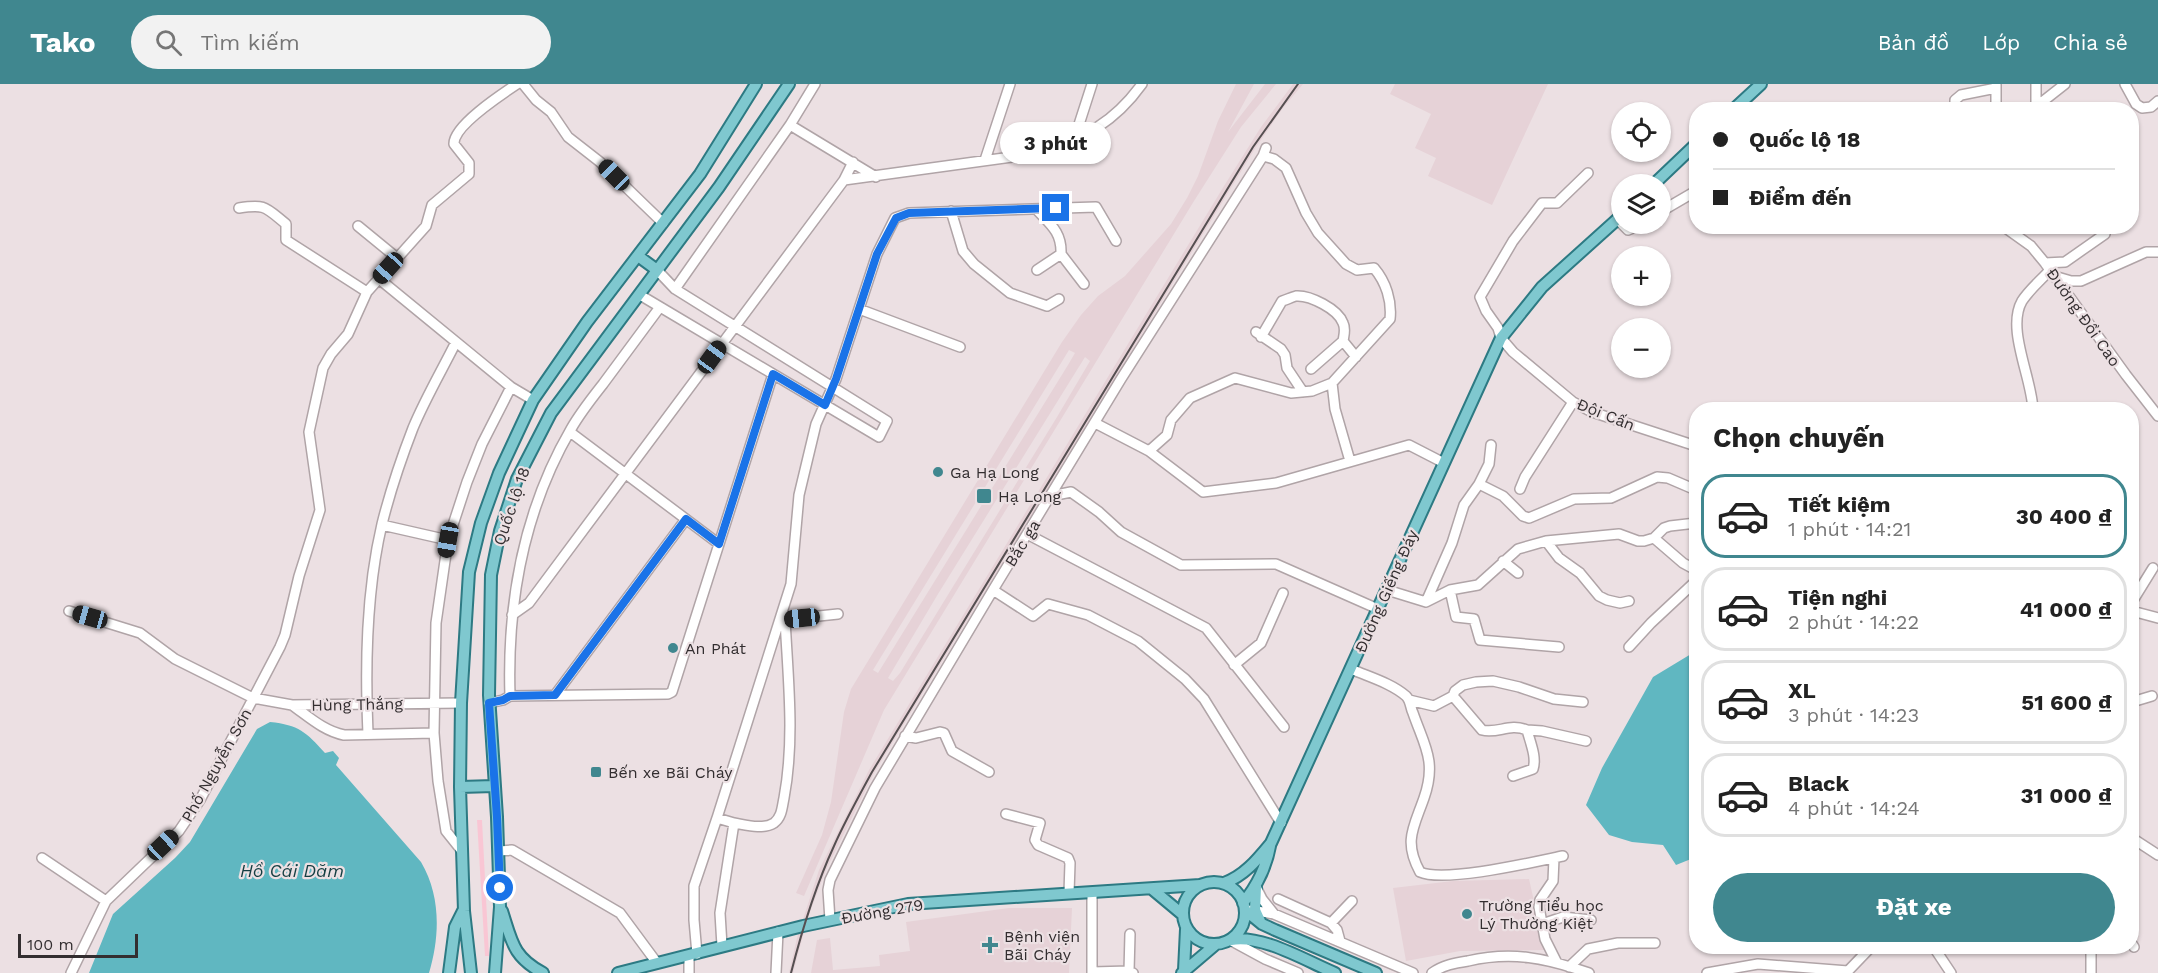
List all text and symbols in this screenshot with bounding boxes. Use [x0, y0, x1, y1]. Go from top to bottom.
search box [131, 15, 551, 69]
text: Tako [30, 26, 95, 59]
icon: search [152, 26, 185, 59]
text: Tìm kiếm [200, 30, 300, 55]
text: Bản đồ [1878, 30, 1949, 55]
text: Lớp [1982, 30, 2020, 55]
text: Chia sẻ [2053, 30, 2128, 55]
map controls [1611, 102, 1671, 378]
button: locate [1611, 102, 1671, 162]
callout: 3 phút [1000, 121, 1112, 163]
text: Quốc lộ 18 [1749, 127, 1861, 152]
text: 3 phút [1024, 131, 1087, 155]
car [595, 156, 633, 194]
button: layers [1611, 174, 1671, 234]
text: Điểm đến [1749, 185, 1852, 210]
route end [1042, 194, 1069, 221]
button: + [1611, 246, 1671, 306]
car [369, 249, 407, 287]
street label: Đường Đồi Cao [2043, 264, 2125, 370]
button: − [1611, 318, 1671, 378]
car [694, 337, 730, 377]
street label: Đội Cấn [1574, 394, 1638, 435]
text: Chọn chuyến [1713, 422, 1885, 454]
place label: Ga Hạ Long [950, 463, 1039, 482]
street label: Quốc lộ 18 [489, 464, 534, 548]
marker: Ga Hạ Long [931, 465, 945, 479]
marker: Hạ Long [975, 487, 993, 505]
place label: Hạ Long [998, 487, 1062, 506]
icon: car [1716, 489, 1770, 543]
text: Tiết kiệm [1788, 492, 1891, 517]
text: 30 400 ₫ [2016, 504, 2112, 529]
street label: Bắc ga [1001, 516, 1044, 570]
text: 1 phút · 14:21 [1788, 517, 1911, 541]
car [436, 521, 460, 559]
street label: Đường Giếng Đáy [1351, 526, 1422, 656]
icon: car [1716, 582, 1770, 636]
text: Tiện nghi [1788, 585, 1887, 610]
text: 41 000 ₫ [2020, 597, 2112, 622]
car [70, 603, 110, 631]
car [783, 607, 821, 629]
text: 2 phút · 14:22 [1788, 610, 1919, 634]
place label: An Phát [685, 639, 746, 658]
marker: An Phát [666, 641, 680, 655]
icon: car [1716, 675, 1770, 729]
text: XL [1788, 678, 1816, 703]
text: 51 600 ₫ [2021, 690, 2112, 715]
street label: Hùng Thắng [311, 694, 403, 715]
text: 3 phút · 14:23 [1788, 703, 1919, 727]
street label: Phố Nguyễn Sơn [177, 705, 256, 826]
place label: Bến xe Bãi Cháy [608, 763, 733, 782]
marker: Bến xe Bãi Cháy [589, 765, 603, 779]
icon: car [1716, 768, 1770, 822]
text: Black [1788, 771, 1849, 796]
text: 31 000 ₫ [2020, 783, 2112, 808]
text: 4 phút · 14:24 [1788, 796, 1920, 820]
car [144, 826, 182, 864]
water label: Hồ Cái Dăm [240, 860, 344, 881]
button: Đặt xe [1713, 873, 2115, 942]
route start [486, 874, 513, 901]
street label: Đường 279 [840, 895, 925, 928]
place label: Trường Tiểu học Lý Thường Kiệt [1479, 896, 1604, 933]
marker: Trường Tiểu học Lý Thường Kiệt [1460, 907, 1474, 921]
place label: Bệnh viện Bãi Cháy [1004, 927, 1080, 964]
scale bar [18, 931, 138, 958]
text: 100 m [27, 935, 74, 954]
marker: Bệnh viện Bãi Cháy [981, 936, 999, 954]

